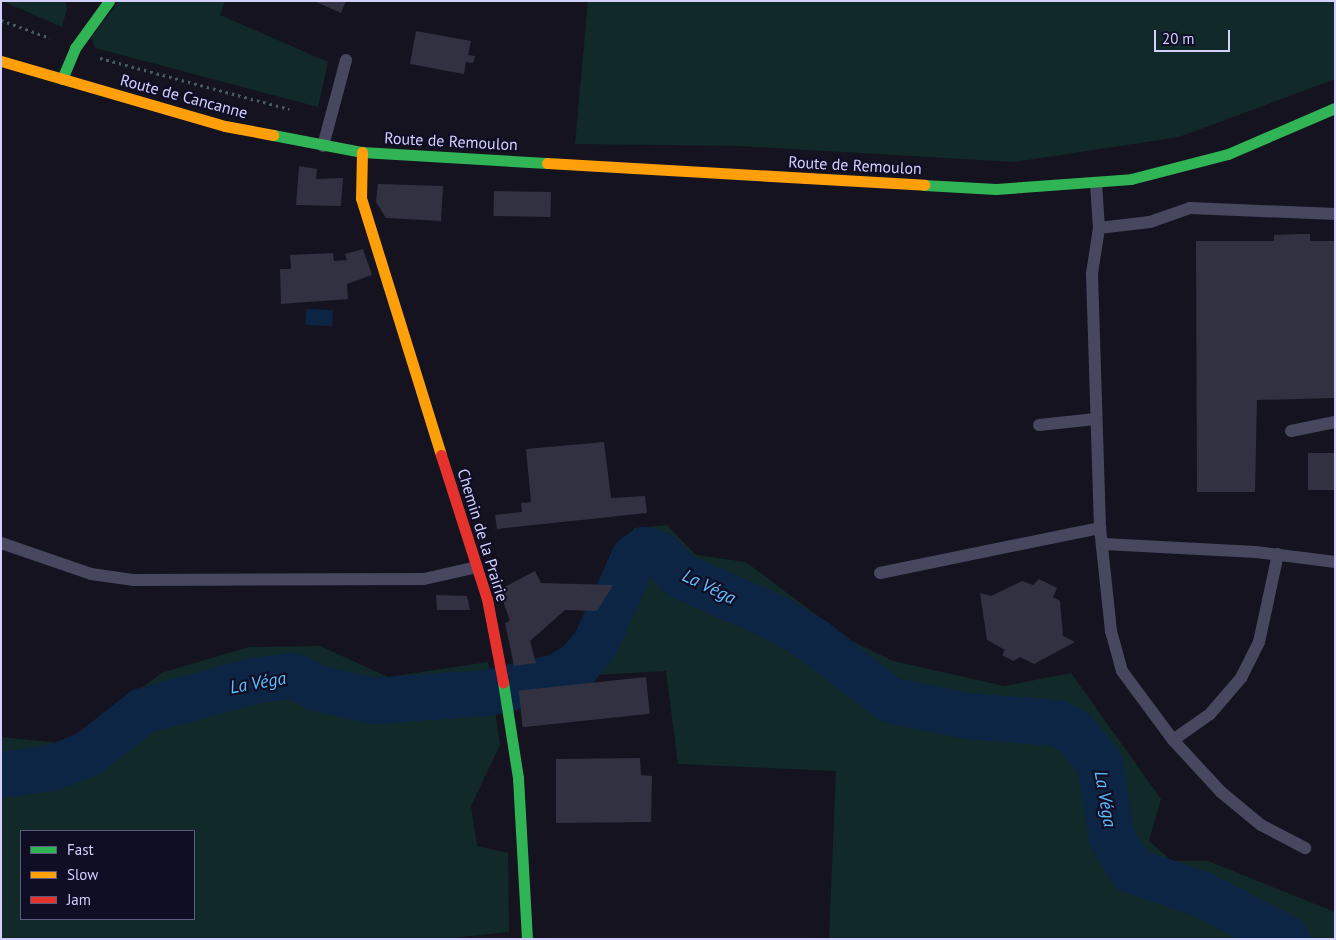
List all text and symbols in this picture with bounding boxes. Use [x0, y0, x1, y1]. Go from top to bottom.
scale bar [1156, 20, 1232, 52]
text: 20 m [1162, 29, 1195, 48]
street label: Route de Cancanne [118, 70, 250, 122]
street label: Route de Remoulon [384, 128, 518, 154]
street label: Route de Remoulon [788, 152, 922, 178]
street label: Chemin de la Prairie [454, 466, 512, 604]
water label: La Véga [679, 565, 739, 609]
water label: La Véga [228, 667, 288, 699]
water label: La Véga [1089, 769, 1121, 829]
legend [20, 830, 195, 920]
text: Fast [67, 840, 94, 859]
text: Slow [67, 865, 98, 884]
text: Jam [67, 890, 91, 909]

